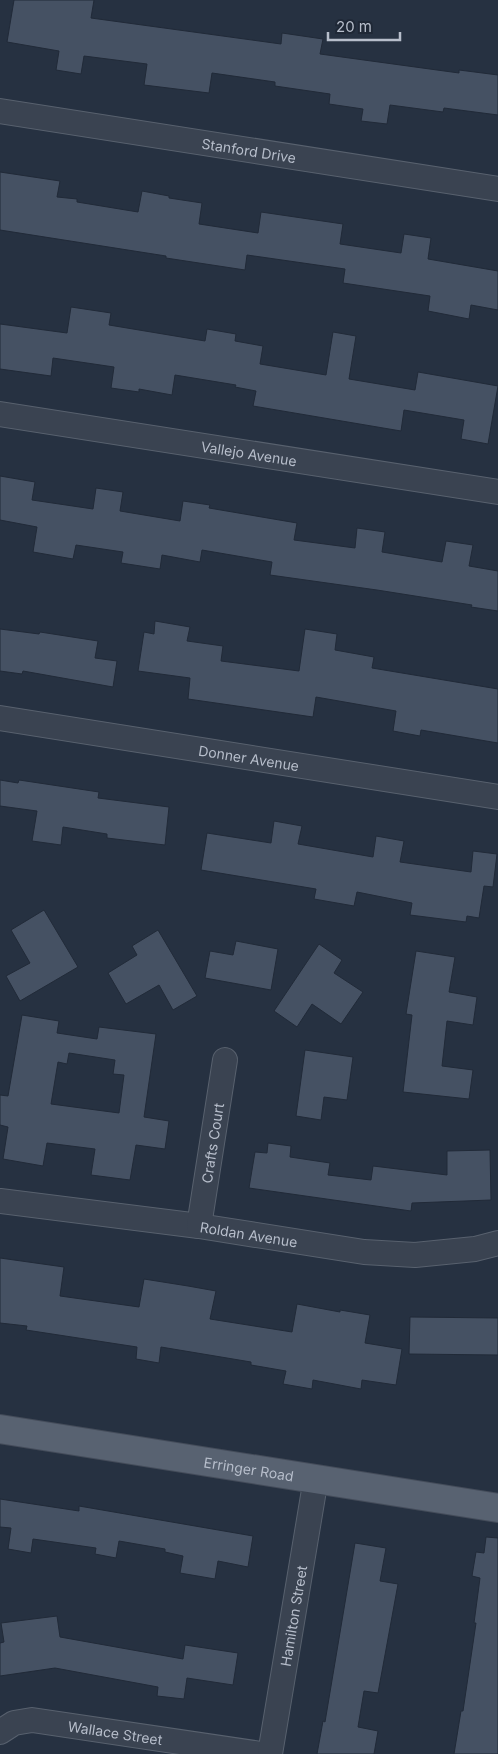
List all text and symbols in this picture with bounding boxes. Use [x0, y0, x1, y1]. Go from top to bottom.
scale bar [328, 10, 400, 42]
text: 20 m [336, 17, 372, 36]
street label: Stanford Drive [201, 134, 297, 166]
street label: Vallejo Avenue [200, 437, 298, 469]
street label: Donner Avenue [197, 741, 300, 774]
street label: Crafts Court [197, 1101, 227, 1184]
street label: Roldan Avenue [199, 1218, 299, 1250]
street label: Erringer Road [203, 1453, 295, 1484]
street label: Hamilton Street [276, 1564, 310, 1668]
street label: Wallace Street [67, 1717, 164, 1748]

